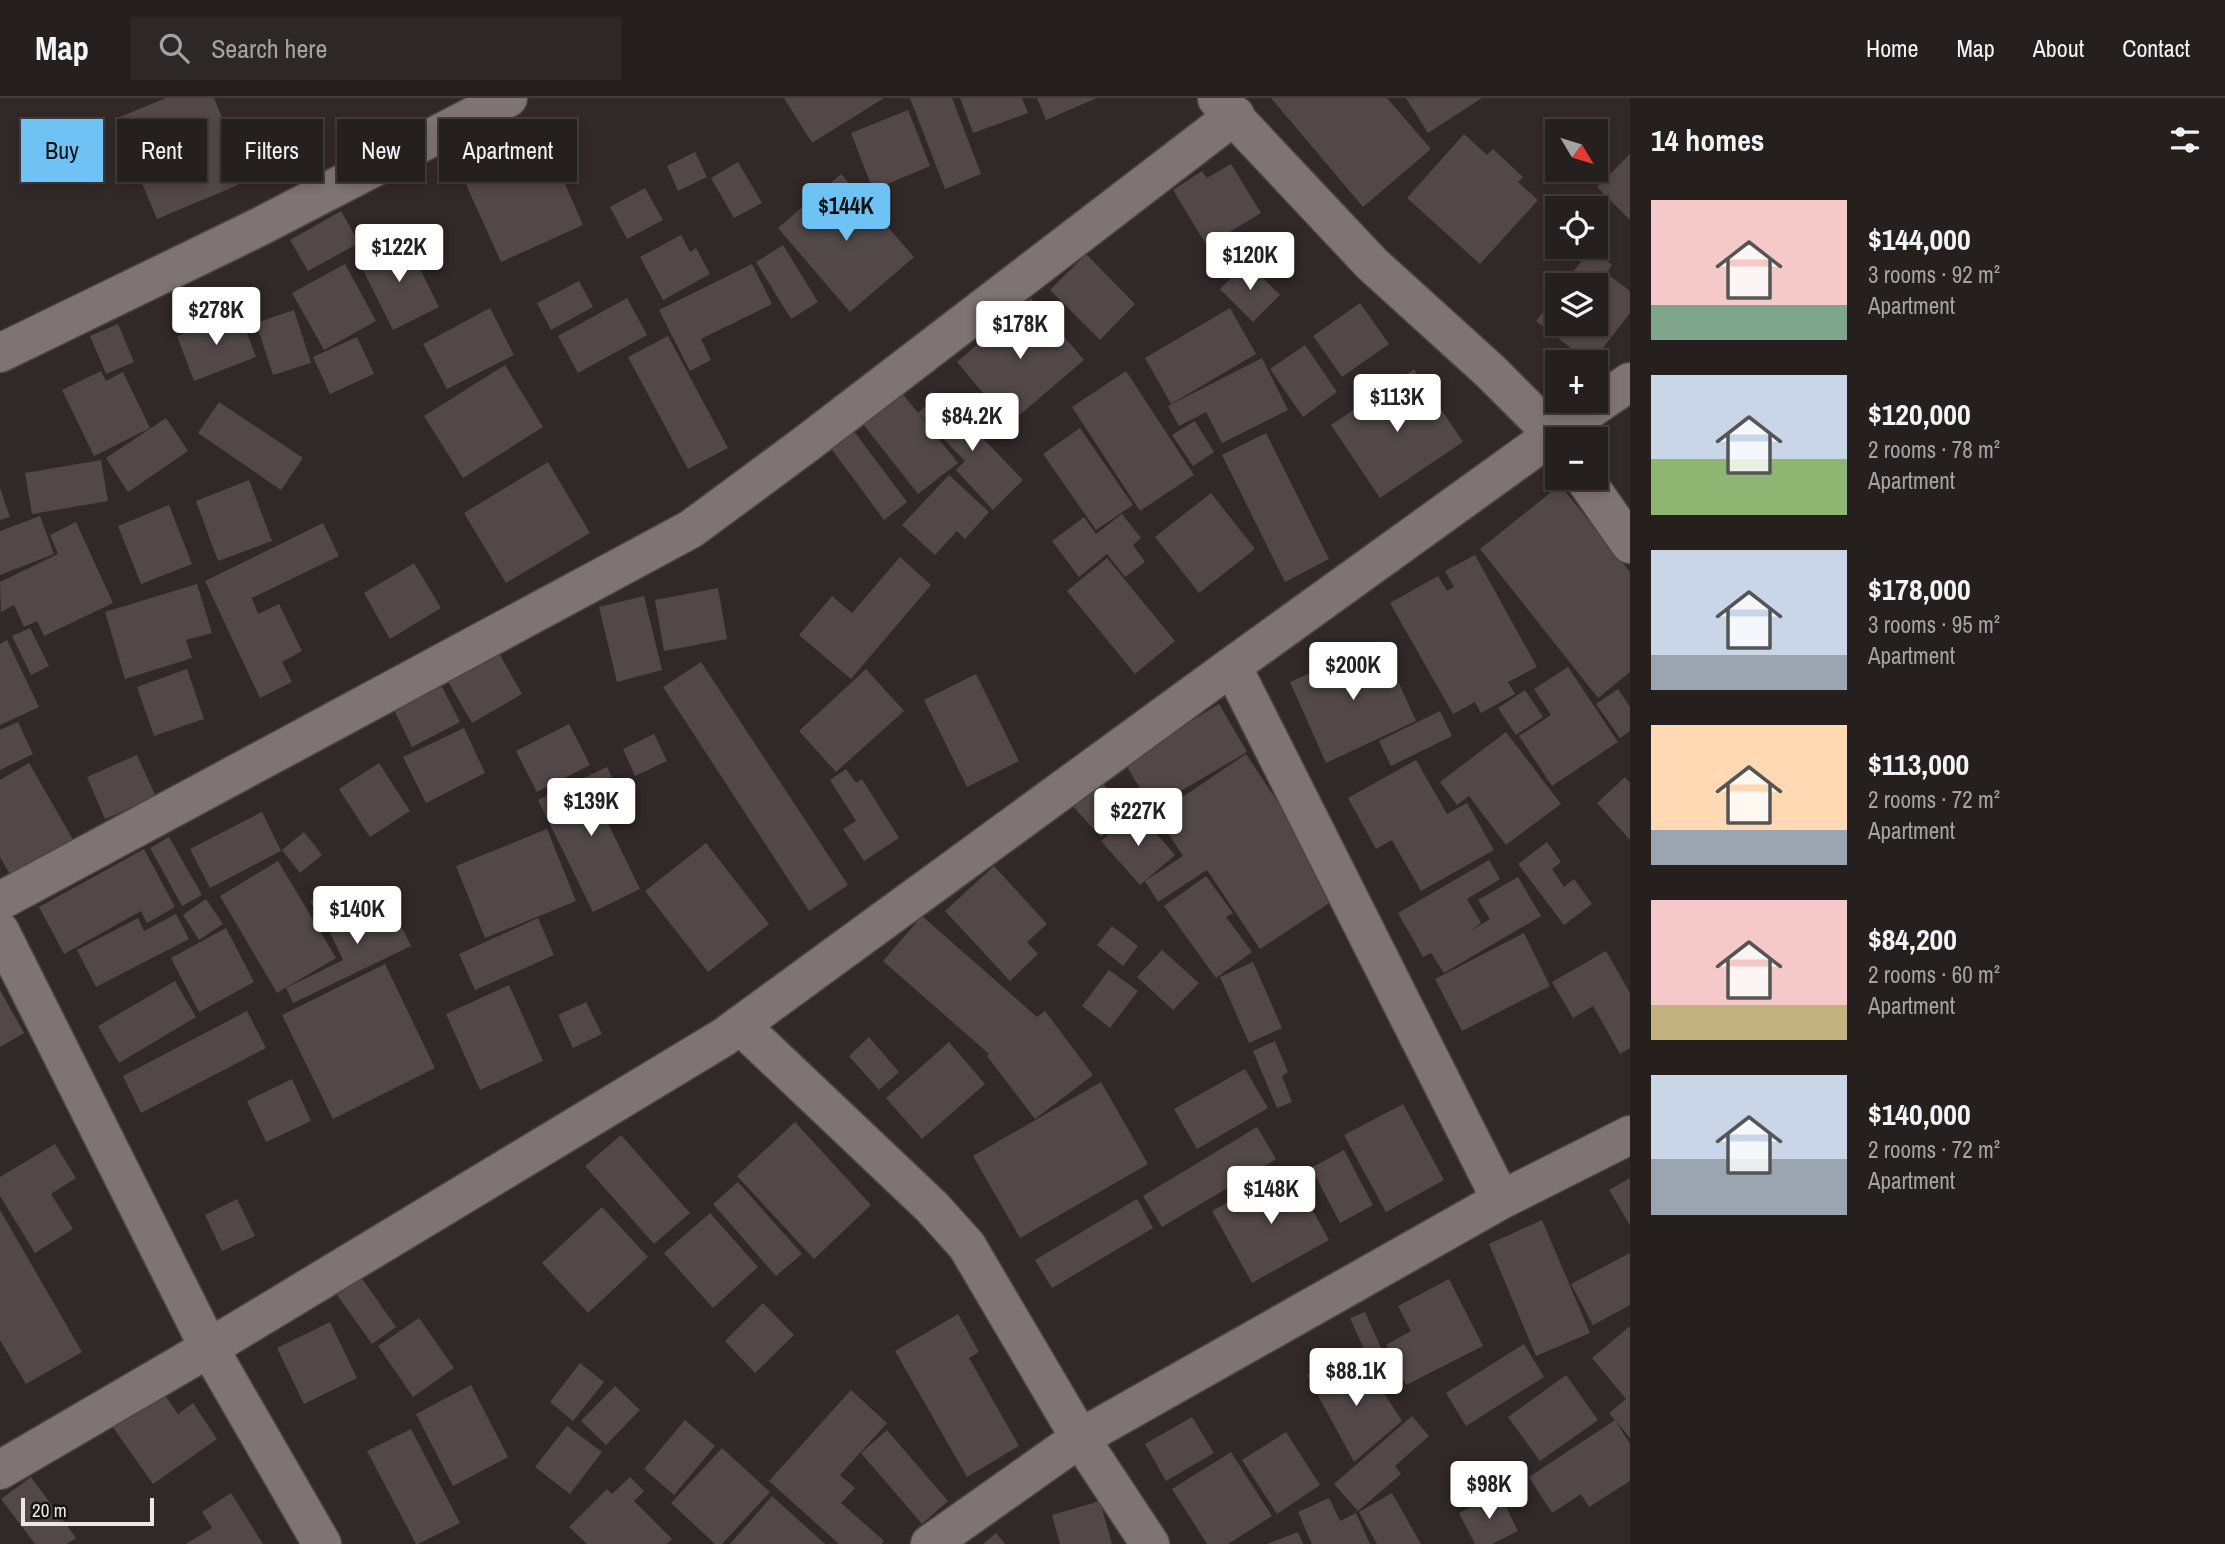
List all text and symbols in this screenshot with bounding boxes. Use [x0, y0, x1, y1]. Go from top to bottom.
search box [131, 17, 621, 80]
text: Map [35, 26, 89, 70]
icon: search [155, 29, 193, 67]
text: Search here [211, 31, 327, 66]
text: Home [1866, 32, 1918, 64]
text: Map [1956, 32, 1995, 64]
text: About [2033, 32, 2084, 64]
text: Contact [2122, 32, 2190, 64]
chip: Buy [21, 119, 103, 182]
chip: Rent [117, 119, 207, 182]
chip: Filters [221, 119, 323, 182]
chip: New [337, 119, 425, 182]
chip: Apartment [439, 119, 577, 182]
north arrow [1545, 119, 1608, 182]
map controls [1545, 119, 1608, 490]
text: 14 homes [1651, 120, 1765, 160]
icon: filters [2166, 121, 2204, 159]
pin: $144K [797, 184, 895, 243]
text: $144K [818, 190, 874, 221]
button: locate [1545, 196, 1608, 259]
text: $144,000 [1868, 219, 1971, 259]
pin: $122K [350, 225, 448, 284]
icon: home [1707, 228, 1791, 312]
text: $122K [371, 231, 427, 262]
pin: $120K [1201, 232, 1299, 292]
text: $120K [1222, 239, 1278, 270]
text: 3 rooms · 92 m² [1868, 259, 2000, 290]
button: layers [1545, 273, 1608, 336]
pin: $278K [167, 288, 265, 347]
text: Apartment [1868, 290, 1955, 321]
text: $278K [188, 294, 244, 325]
pin: $178K [971, 302, 1069, 361]
text: $178K [992, 308, 1048, 339]
button: + [1545, 350, 1608, 413]
pin: $113K [1348, 374, 1446, 434]
text: $113K [1370, 381, 1424, 412]
pin: $84.2K [915, 394, 1029, 453]
text: $120,000 [1868, 394, 1971, 434]
text: $84.2K [942, 400, 1002, 431]
icon: home [1707, 403, 1791, 487]
button: − [1545, 427, 1608, 490]
text: 2 rooms · 78 m² [1868, 434, 2000, 465]
text: Apartment [1868, 465, 1955, 496]
text: $178,000 [1868, 569, 1971, 609]
icon: home [1707, 578, 1791, 662]
text: 3 rooms · 95 m² [1868, 609, 2000, 640]
text: Apartment [1868, 640, 1955, 671]
pin: $200K [1304, 642, 1402, 702]
text: $200K [1325, 649, 1381, 680]
text: $113,000 [1868, 744, 1969, 784]
icon: home [1707, 753, 1791, 837]
pin: $139K [542, 778, 640, 838]
text: 2 rooms · 72 m² [1868, 784, 2000, 815]
text: $139K [563, 785, 619, 816]
pin: $227K [1089, 788, 1187, 848]
text: $227K [1110, 795, 1166, 826]
text: Apartment [1868, 815, 1955, 846]
pin: $140K [308, 886, 406, 946]
text: $140K [329, 893, 385, 924]
text: $84,200 [1868, 919, 1957, 959]
icon: home [1707, 928, 1791, 1012]
text: 2 rooms · 60 m² [1868, 959, 2000, 990]
text: Apartment [1868, 990, 1955, 1021]
text: $140,000 [1868, 1094, 1971, 1134]
icon: home [1707, 1103, 1791, 1187]
text: 2 rooms · 72 m² [1868, 1134, 2000, 1165]
text: Apartment [1868, 1165, 1955, 1196]
pin: $148K [1222, 1166, 1320, 1226]
text: $148K [1243, 1173, 1299, 1204]
pin: $88.1K [1299, 1348, 1413, 1408]
text: $88.1K [1326, 1355, 1386, 1386]
pin: $98K [1448, 1462, 1530, 1521]
text: $98K [1466, 1468, 1512, 1499]
scale bar [21, 1495, 154, 1527]
text: 20 m [32, 1497, 67, 1523]

